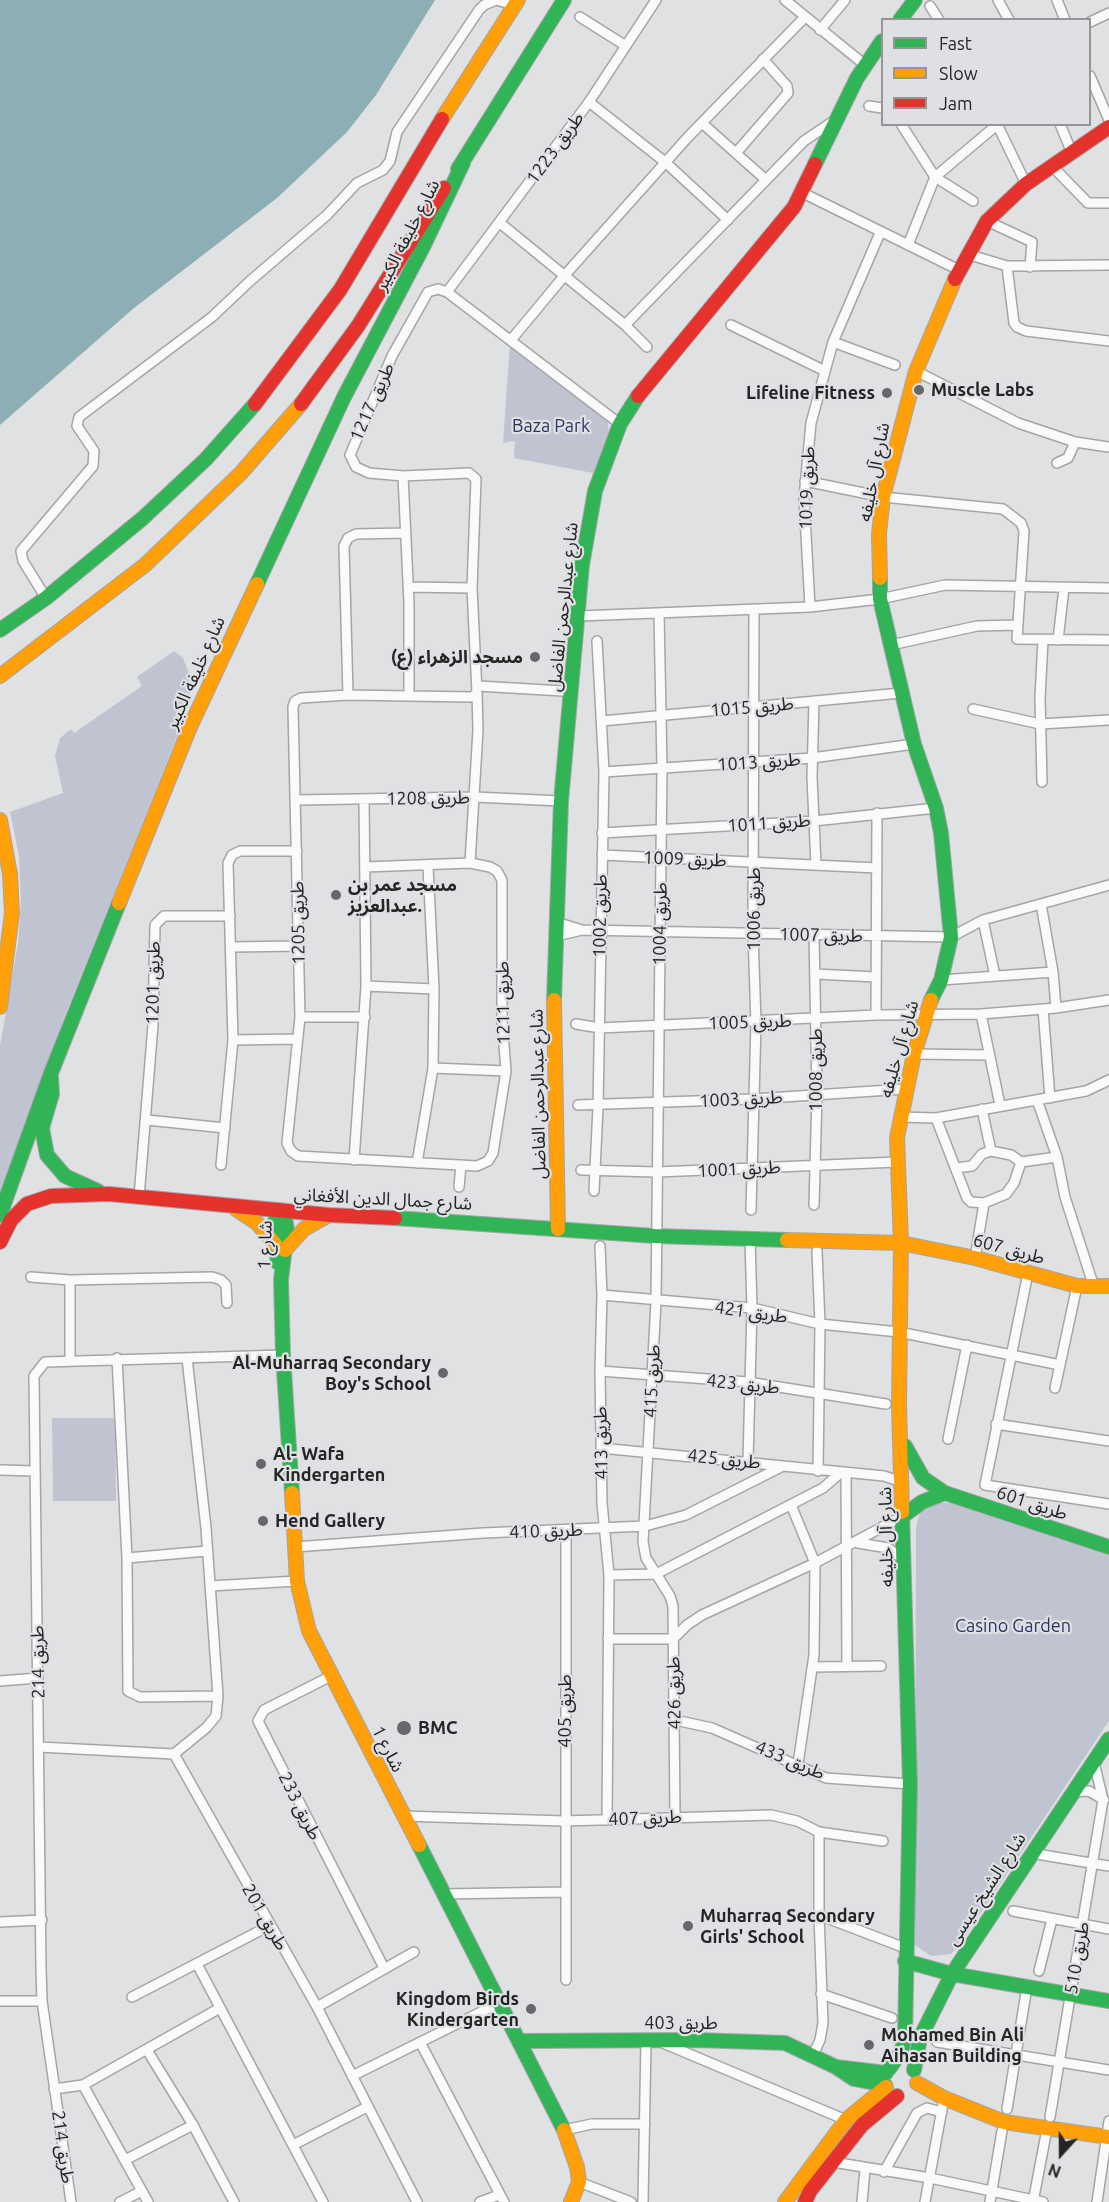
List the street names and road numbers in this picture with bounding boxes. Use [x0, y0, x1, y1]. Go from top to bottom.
street label: طريق 1223 [522, 108, 588, 188]
street label: شارع خليفة الكبير [370, 176, 444, 294]
street label: طريق 1217 [345, 359, 399, 445]
street label: شارع آل خليفه [854, 421, 894, 523]
street label: طريق 1019 [795, 446, 819, 530]
street label: شارع عبدالرحمن الفاضل [543, 521, 583, 693]
street label: شارع خليفة الكبير [160, 613, 230, 733]
street label: طريق 1015 [710, 693, 794, 721]
street label: طريق 1013 [717, 748, 801, 776]
street label: طريق 1208 [386, 786, 470, 810]
street label: طريق 1011 [727, 809, 811, 837]
street label: طريق 1009 [643, 847, 727, 871]
street label: طريق 1006 [743, 867, 765, 951]
street label: طريق 1002 [588, 874, 612, 958]
street label: طريق 1205 [286, 881, 310, 965]
street label: طريق 1004 [648, 882, 672, 966]
street label: طريق 1007 [779, 923, 863, 947]
street label: طريق 1201 [141, 941, 165, 1025]
street label: طريق 1211 [491, 961, 515, 1045]
street label: شارع آل خليفه [875, 998, 923, 1100]
street label: شارع عبدالرحمن الفاضل [526, 1009, 550, 1179]
street label: طريق 1005 [708, 1010, 792, 1034]
street label: طريق 1008 [805, 1028, 827, 1112]
street label: طريق 1003 [699, 1086, 783, 1112]
street label: طريق 1001 [697, 1156, 781, 1182]
street label: شارع جمال الدين الأفغاني [293, 1184, 473, 1214]
street label: شارع 1 [253, 1220, 277, 1270]
street label: طريق 607 [971, 1229, 1047, 1269]
street label: طريق 421 [713, 1296, 789, 1328]
street label: طريق 415 [639, 1344, 665, 1418]
street label: طريق 423 [705, 1369, 781, 1399]
street label: طريق 413 [590, 1406, 612, 1480]
street label: طريق 425 [686, 1444, 762, 1474]
street label: طريق 601 [994, 1481, 1070, 1525]
street label: شارع آل خليفه [874, 1487, 898, 1587]
street label: طريق 410 [509, 1519, 583, 1543]
street label: طريق 214 [27, 1625, 49, 1699]
street label: طريق 426 [663, 1656, 685, 1730]
street label: طريق 405 [554, 1674, 576, 1748]
street label: شارع 1 [367, 1722, 409, 1776]
street label: طريق 433 [752, 1736, 828, 1784]
street label: طريق 233 [274, 1768, 326, 1844]
street label: طريق 407 [608, 1806, 682, 1830]
street label: شارع الشيخ عيسى [941, 1828, 1031, 1950]
street label: طريق 201 [237, 1880, 293, 1954]
street label: طريق 510 [1060, 1920, 1094, 1996]
street label: طريق 403 [644, 2012, 718, 2034]
street label: طريق 214 [47, 2109, 79, 2185]

